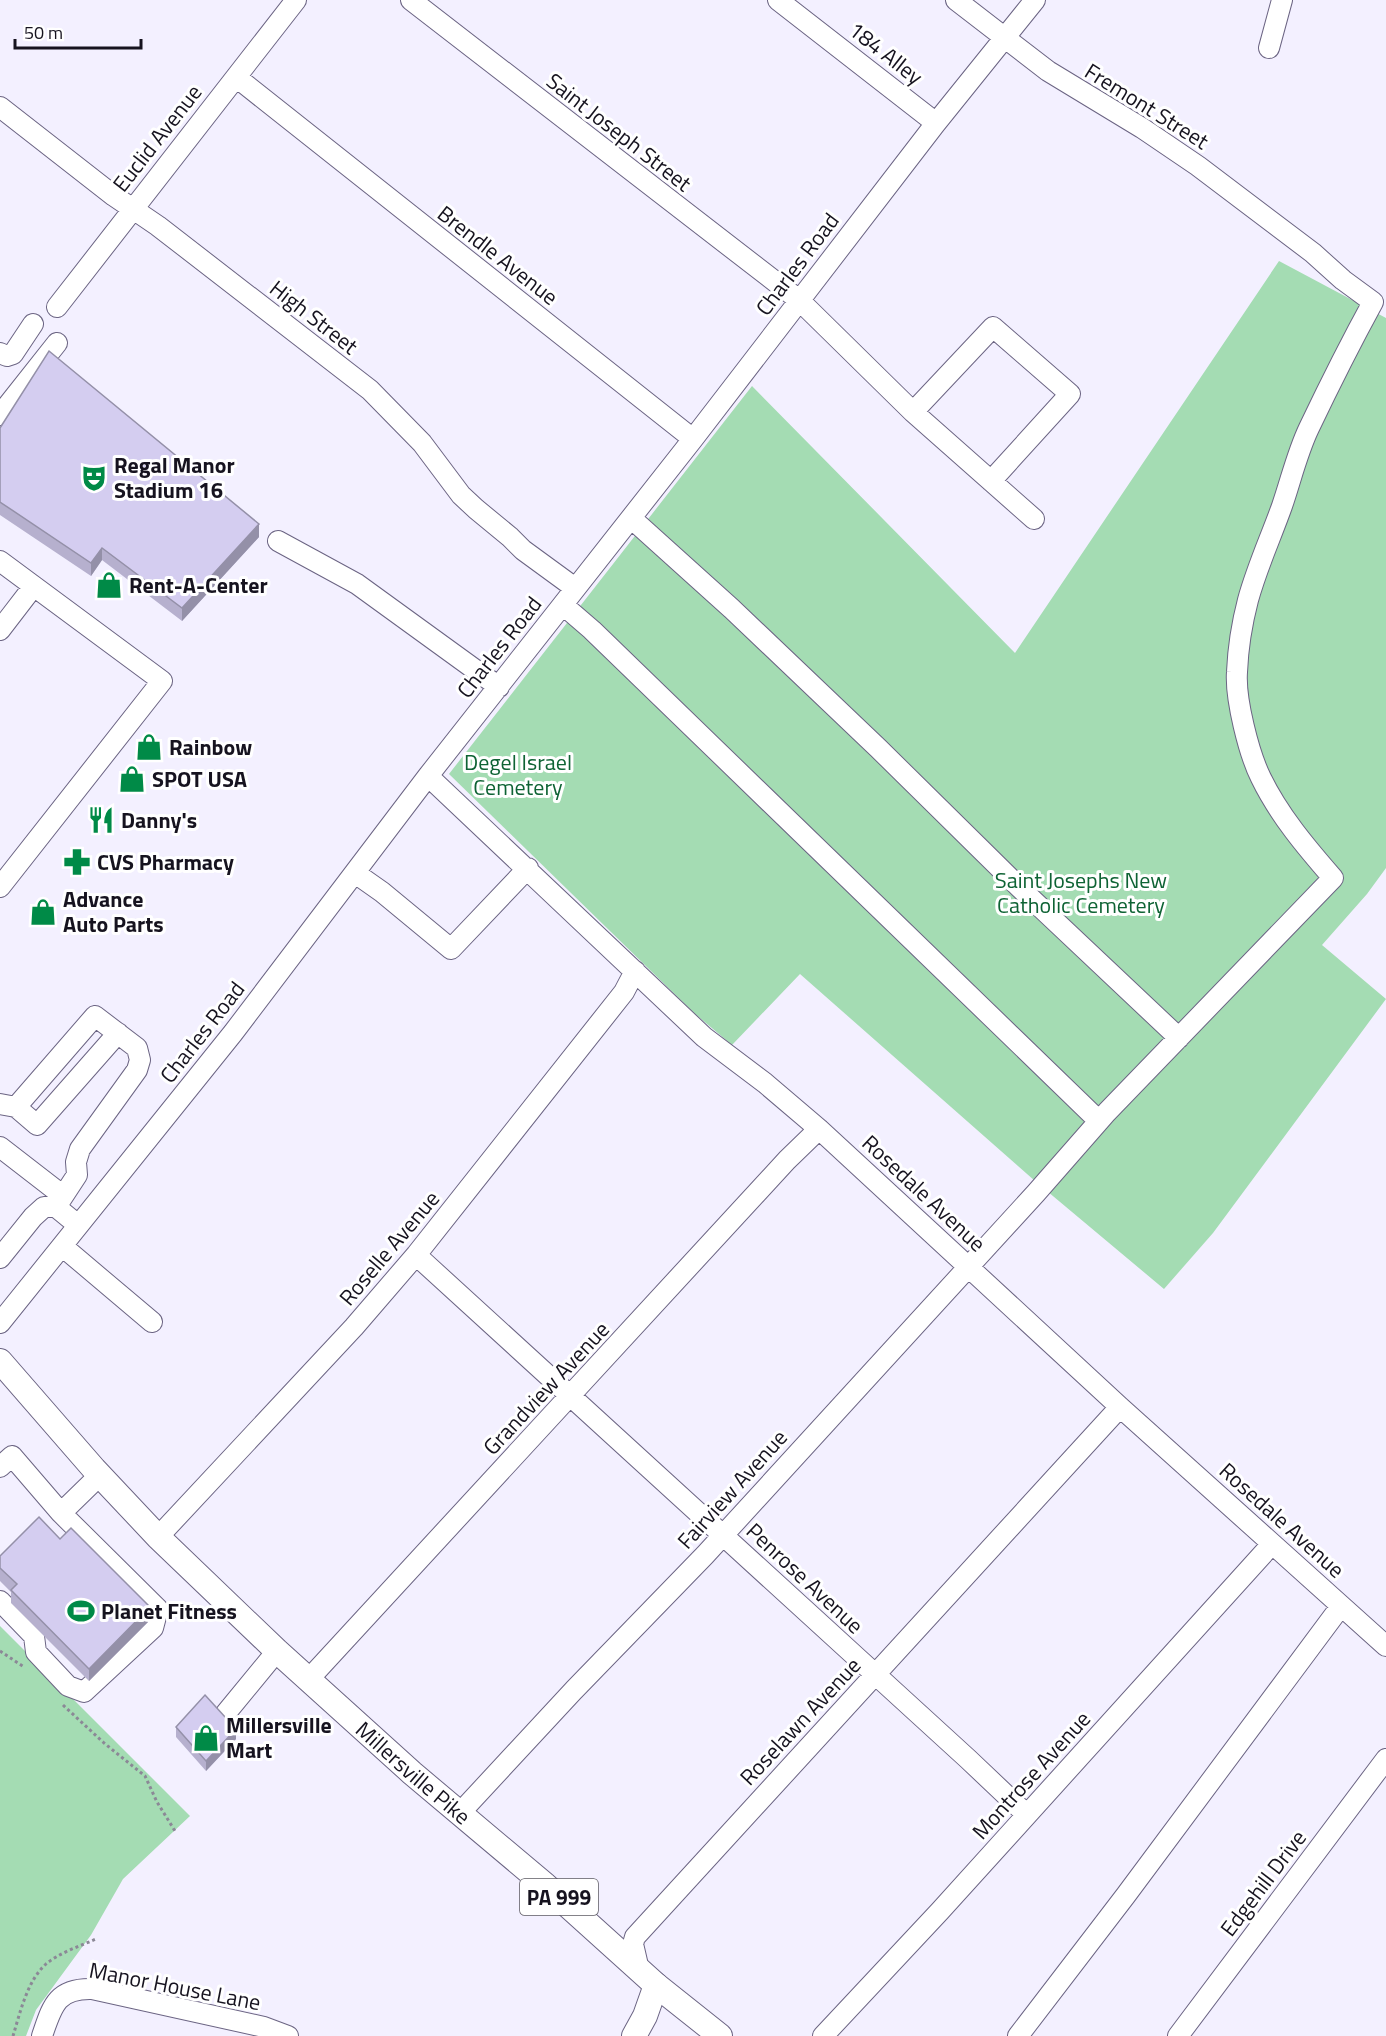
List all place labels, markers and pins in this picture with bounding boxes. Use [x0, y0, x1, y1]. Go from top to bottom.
place label: Regal Manor Stadium 16 [114, 448, 235, 507]
theatre icon: Regal Manor Stadium 16 [79, 463, 109, 493]
place label: Rent-A-Center [129, 568, 268, 602]
shop icon: Rent-A-Center [94, 570, 124, 600]
place label: Rainbow [169, 730, 252, 764]
shop icon: Rainbow [134, 732, 164, 762]
place label: SPOT USA [152, 762, 247, 796]
shop icon: SPOT USA [117, 764, 147, 794]
place label: Danny's [121, 803, 197, 837]
restaurant icon: Danny's [86, 805, 116, 835]
place label: CVS Pharmacy [97, 845, 234, 879]
pharmacy icon: CVS Pharmacy [62, 847, 92, 877]
place label: Advance Auto Parts [63, 882, 164, 941]
shop icon: Advance Auto Parts [28, 897, 58, 927]
place label: Planet Fitness [101, 1594, 237, 1628]
sports icon: Planet Fitness [66, 1596, 96, 1626]
place label: Millersville Mart [226, 1708, 332, 1767]
shop icon: Millersville Mart [191, 1723, 221, 1753]

